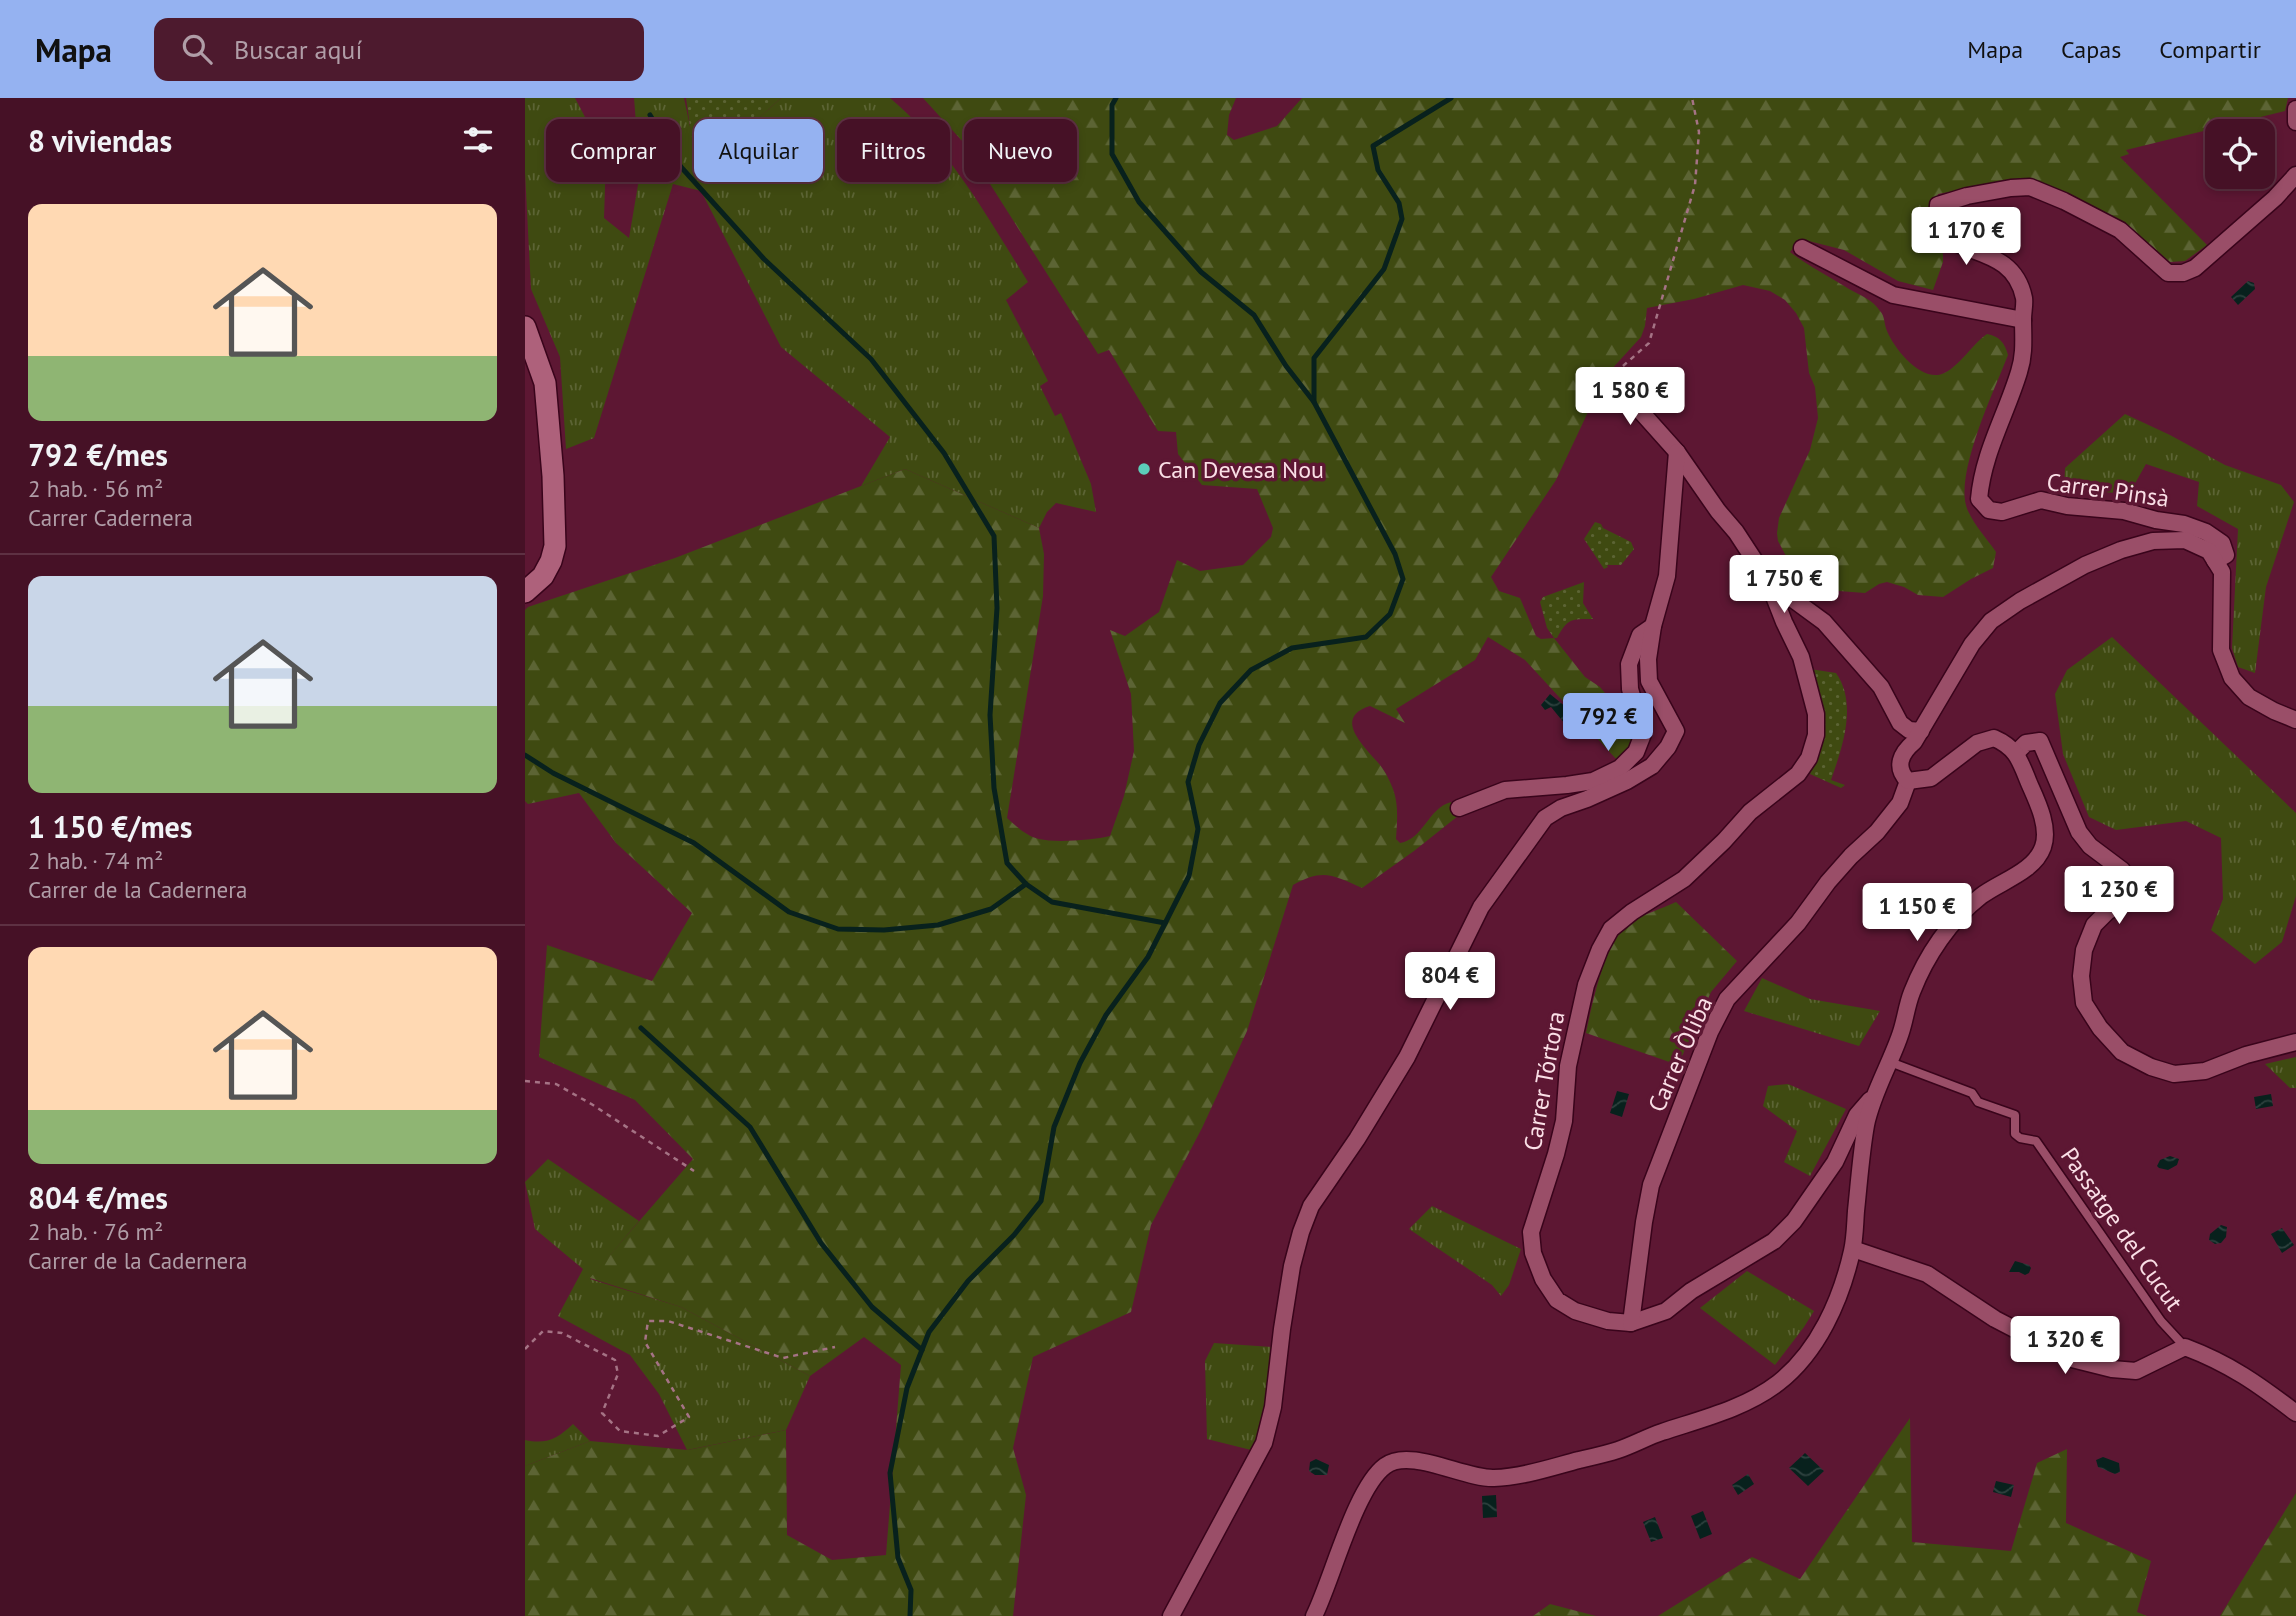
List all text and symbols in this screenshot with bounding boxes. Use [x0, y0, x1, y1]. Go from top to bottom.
search box [154, 18, 644, 81]
text: Mapa [35, 28, 112, 71]
icon: search [178, 30, 216, 68]
text: Buscar aquí [234, 33, 362, 66]
text: Mapa [1967, 34, 2023, 65]
text: Capas [2061, 34, 2121, 65]
text: Compartir [2159, 34, 2261, 65]
chip: Comprar [546, 119, 680, 182]
chip: Alquilar [694, 119, 823, 182]
chip: Filtros [837, 119, 950, 182]
chip: Nuevo [964, 119, 1077, 182]
map controls [2205, 119, 2275, 189]
button: locate [2205, 119, 2275, 189]
text: 8 viviendas [28, 121, 172, 160]
icon: filters [459, 121, 497, 159]
pin: 1 170 € [1901, 208, 2031, 267]
text: 1 170 € [1928, 215, 2004, 244]
icon: home [200, 249, 326, 375]
pin: 1 580 € [1565, 368, 1695, 427]
text: 1 580 € [1592, 375, 1668, 404]
text: 792 €/mes [28, 435, 168, 474]
place label: Can Devesa Nou [1158, 454, 1324, 485]
marker: Can Devesa Nou [1136, 461, 1152, 477]
street label: Carrer Pinsà [2045, 466, 2171, 514]
text: 2 hab. · 56 m² [28, 474, 163, 503]
text: Carrer Cadernera [28, 503, 193, 532]
pin: 1 750 € [1719, 556, 1849, 615]
text: 1 750 € [1746, 563, 1822, 592]
icon: home [200, 621, 326, 747]
pin: 792 € [1559, 694, 1657, 753]
text: 792 € [1579, 701, 1637, 730]
text: 1 150 €/mes [28, 807, 193, 846]
text: 2 hab. · 74 m² [28, 846, 163, 875]
pin: 1 230 € [2054, 866, 2184, 926]
text: 1 230 € [2081, 874, 2157, 903]
text: Carrer de la Cadernera [28, 875, 247, 904]
pin: 1 150 € [1852, 884, 1982, 943]
text: 1 150 € [1879, 891, 1955, 920]
pin: 804 € [1401, 953, 1499, 1012]
text: 804 € [1421, 960, 1479, 989]
icon: home [200, 992, 326, 1118]
street label: Carrer Òliba [1641, 992, 1719, 1116]
street label: Carrer Tórtora [1517, 1009, 1571, 1153]
street label: Passatge del Cucut [2054, 1141, 2190, 1317]
text: 804 €/mes [28, 1178, 168, 1217]
text: 2 hab. · 76 m² [28, 1217, 163, 1246]
text: Carrer de la Cadernera [28, 1246, 247, 1275]
pin: 1 320 € [2000, 1316, 2130, 1376]
text: 1 320 € [2027, 1324, 2103, 1353]

